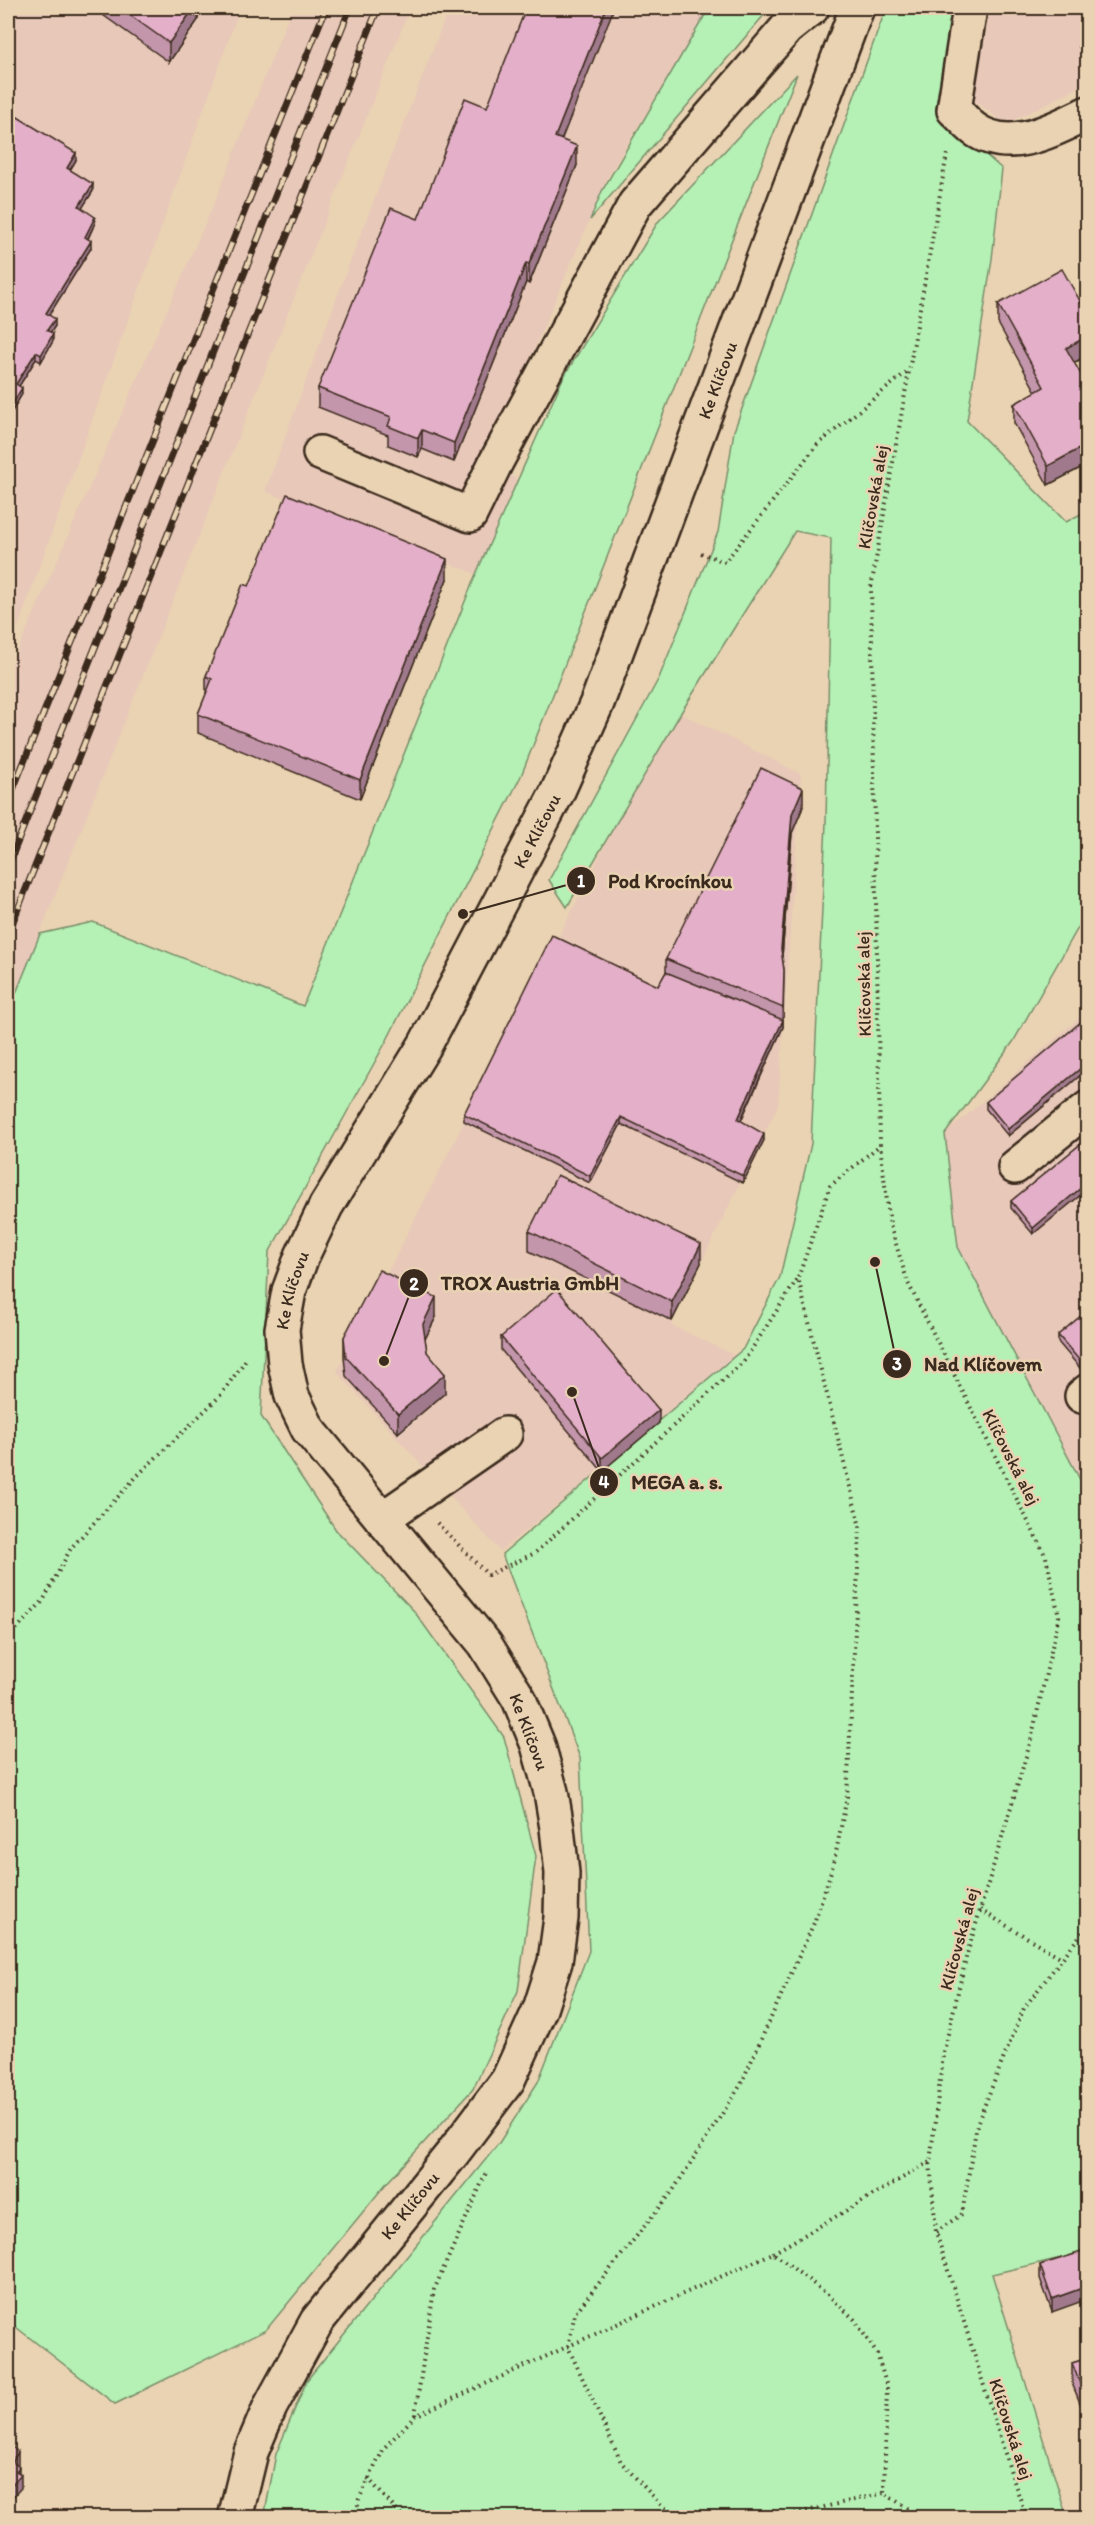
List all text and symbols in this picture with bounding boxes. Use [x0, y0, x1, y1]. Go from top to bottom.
street label: Ke Klíčovu [693, 338, 742, 422]
street label: Klíčovská alej [853, 443, 893, 551]
street label: Ke Klíčovu [509, 790, 566, 872]
callout: Pod Krocínkou [566, 862, 745, 900]
text: Pod Krocínkou [608, 869, 732, 893]
text: 1 [577, 870, 586, 892]
street label: Klíčovská alej [852, 931, 876, 1037]
street label: Ke Klíčovu [271, 1248, 314, 1331]
callout: TROX Austria GmbH [399, 1264, 631, 1302]
text: TROX Austria GmbH [440, 1271, 619, 1295]
text: 2 [409, 1273, 419, 1295]
callout: Nad Klíčovem [882, 1345, 1055, 1383]
text: Nad Klíčovem [924, 1352, 1042, 1376]
text: 3 [892, 1353, 902, 1375]
street label: Klíčovská alej [977, 1405, 1045, 1509]
callout: MEGA a. s. [589, 1463, 735, 1501]
text: MEGA a. s. [631, 1470, 723, 1494]
text: 4 [599, 1471, 610, 1493]
street label: Ke Klíčovu [504, 1690, 554, 1774]
street label: Klíčovská alej [935, 1885, 983, 1993]
street label: Ke Klíčovu [376, 2167, 444, 2244]
street label: Klíčovská alej [984, 2376, 1038, 2482]

